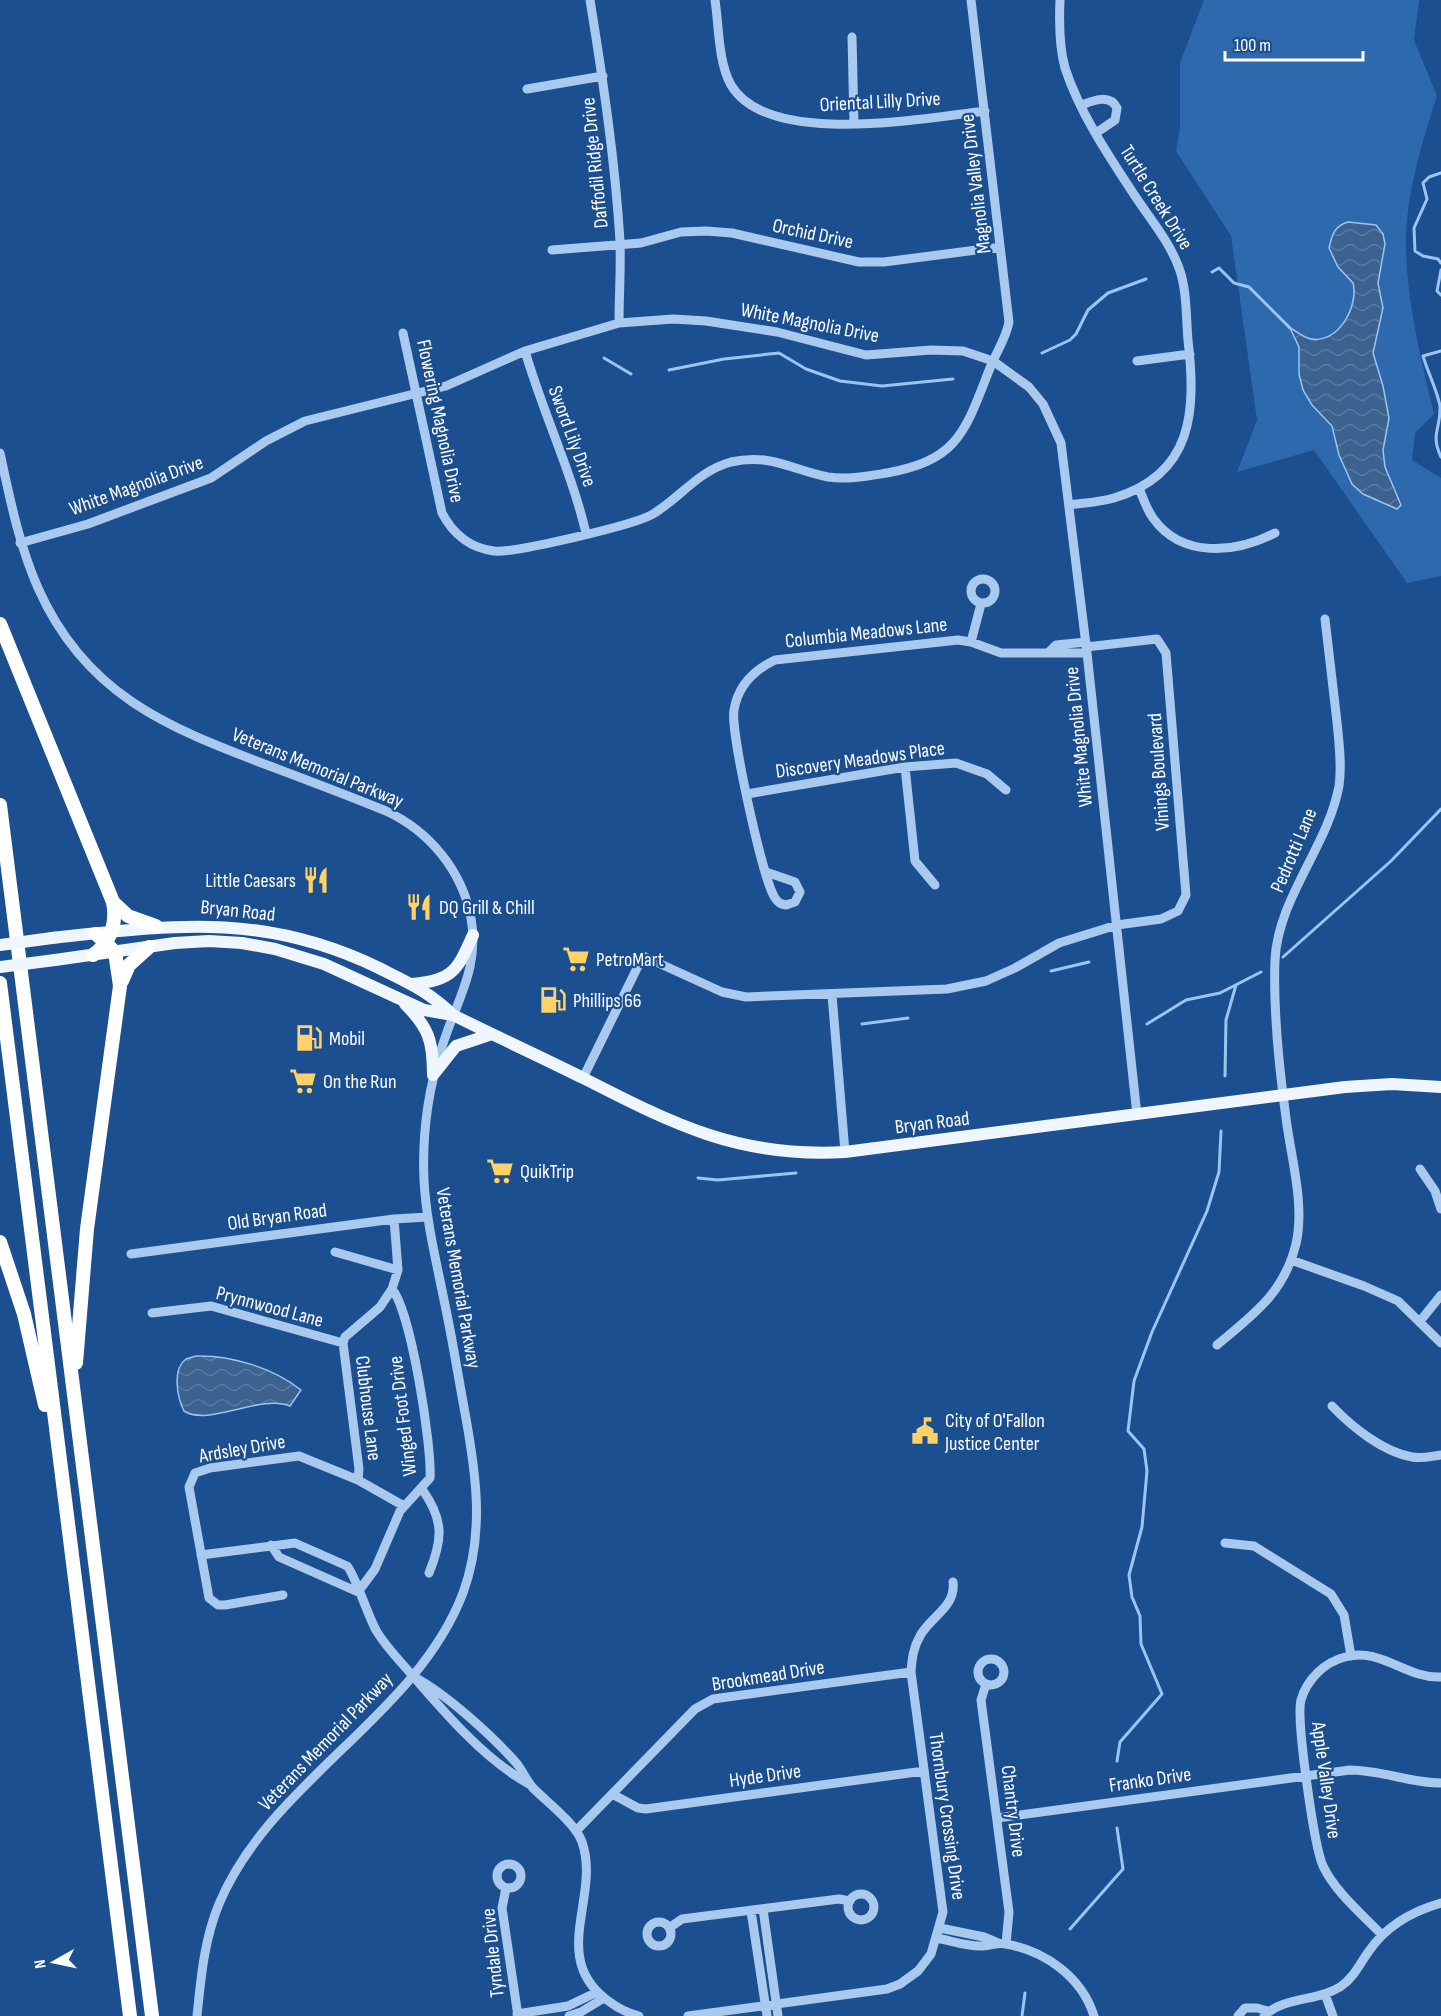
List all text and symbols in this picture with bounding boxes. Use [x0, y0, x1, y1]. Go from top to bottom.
scale bar [1225, 24, 1363, 62]
text: 100 m [1234, 35, 1271, 56]
street label: Oriental Lilly Drive [819, 87, 941, 117]
street label: Daffodil Ridge Drive [576, 96, 614, 229]
street label: Magnolia Valley Drive [956, 113, 996, 255]
street label: Turtle Creek Drive [1114, 141, 1198, 254]
street label: Orchid Drive [770, 214, 855, 254]
street label: White Magnolia Drive [739, 298, 881, 348]
street label: Flowering Magnolia Drive [411, 338, 469, 505]
street label: Sword Lily Drive [543, 383, 601, 490]
street label: White Magnolia Drive [66, 451, 206, 521]
street label: Columbia Meadows Lane [784, 613, 948, 653]
street label: White Magnolia Drive [1060, 666, 1098, 808]
street label: Vinings Boulevard [1143, 712, 1175, 832]
street label: Veterans Memorial Parkway [228, 723, 407, 813]
street label: Discovery Meadows Place [774, 736, 946, 784]
street label: Pedrotti Lane [1265, 805, 1322, 896]
restaurant icon: Little Caesars [301, 865, 331, 895]
place label: Little Caesars [205, 869, 296, 893]
restaurant icon: DQ Grill & Chill [404, 892, 434, 922]
street label: Bryan Road [199, 895, 276, 927]
place label: DQ Grill & Chill [439, 896, 535, 920]
supermarket icon: PetroMart [561, 944, 591, 974]
place label: PetroMart [596, 948, 664, 972]
fuel station icon: Phillips 66 [538, 985, 568, 1015]
place label: Phillips 66 [573, 989, 641, 1013]
fuel station icon: Mobil [294, 1023, 324, 1053]
place label: Mobil [329, 1027, 365, 1051]
supermarket icon: On the Run [288, 1066, 318, 1096]
place label: On the Run [323, 1070, 397, 1094]
street label: Bryan Road [893, 1107, 971, 1139]
supermarket icon: QuikTrip [485, 1156, 515, 1186]
place label: QuikTrip [520, 1160, 574, 1184]
street label: Veterans Memorial Parkway [430, 1186, 486, 1371]
street label: Old Bryan Road [226, 1198, 328, 1236]
street label: Prynnwood Lane [213, 1281, 326, 1333]
street label: Clubhouse Lane [350, 1354, 386, 1462]
street label: Winged Foot Drive [384, 1354, 422, 1477]
place label: City of O'Fallon Justice Center [944, 1409, 1045, 1456]
public building icon: City of O'Fallon Justice Center [910, 1416, 940, 1446]
street label: Ardsley Drive [196, 1430, 287, 1469]
street label: Brookmead Drive [710, 1655, 826, 1697]
street label: Veterans Memorial Parkway [254, 1667, 398, 1816]
street label: Apple Valley Drive [1306, 1719, 1346, 1840]
street label: Thornbury Crossing Drive [923, 1731, 971, 1901]
street label: Hyde Drive [728, 1759, 803, 1793]
street label: Franko Drive [1107, 1762, 1193, 1798]
street label: Chantry Drive [995, 1764, 1031, 1858]
street label: Tyndale Drive [476, 1907, 510, 1999]
north arrow [24, 1932, 84, 1992]
text: N [31, 1958, 51, 1970]

